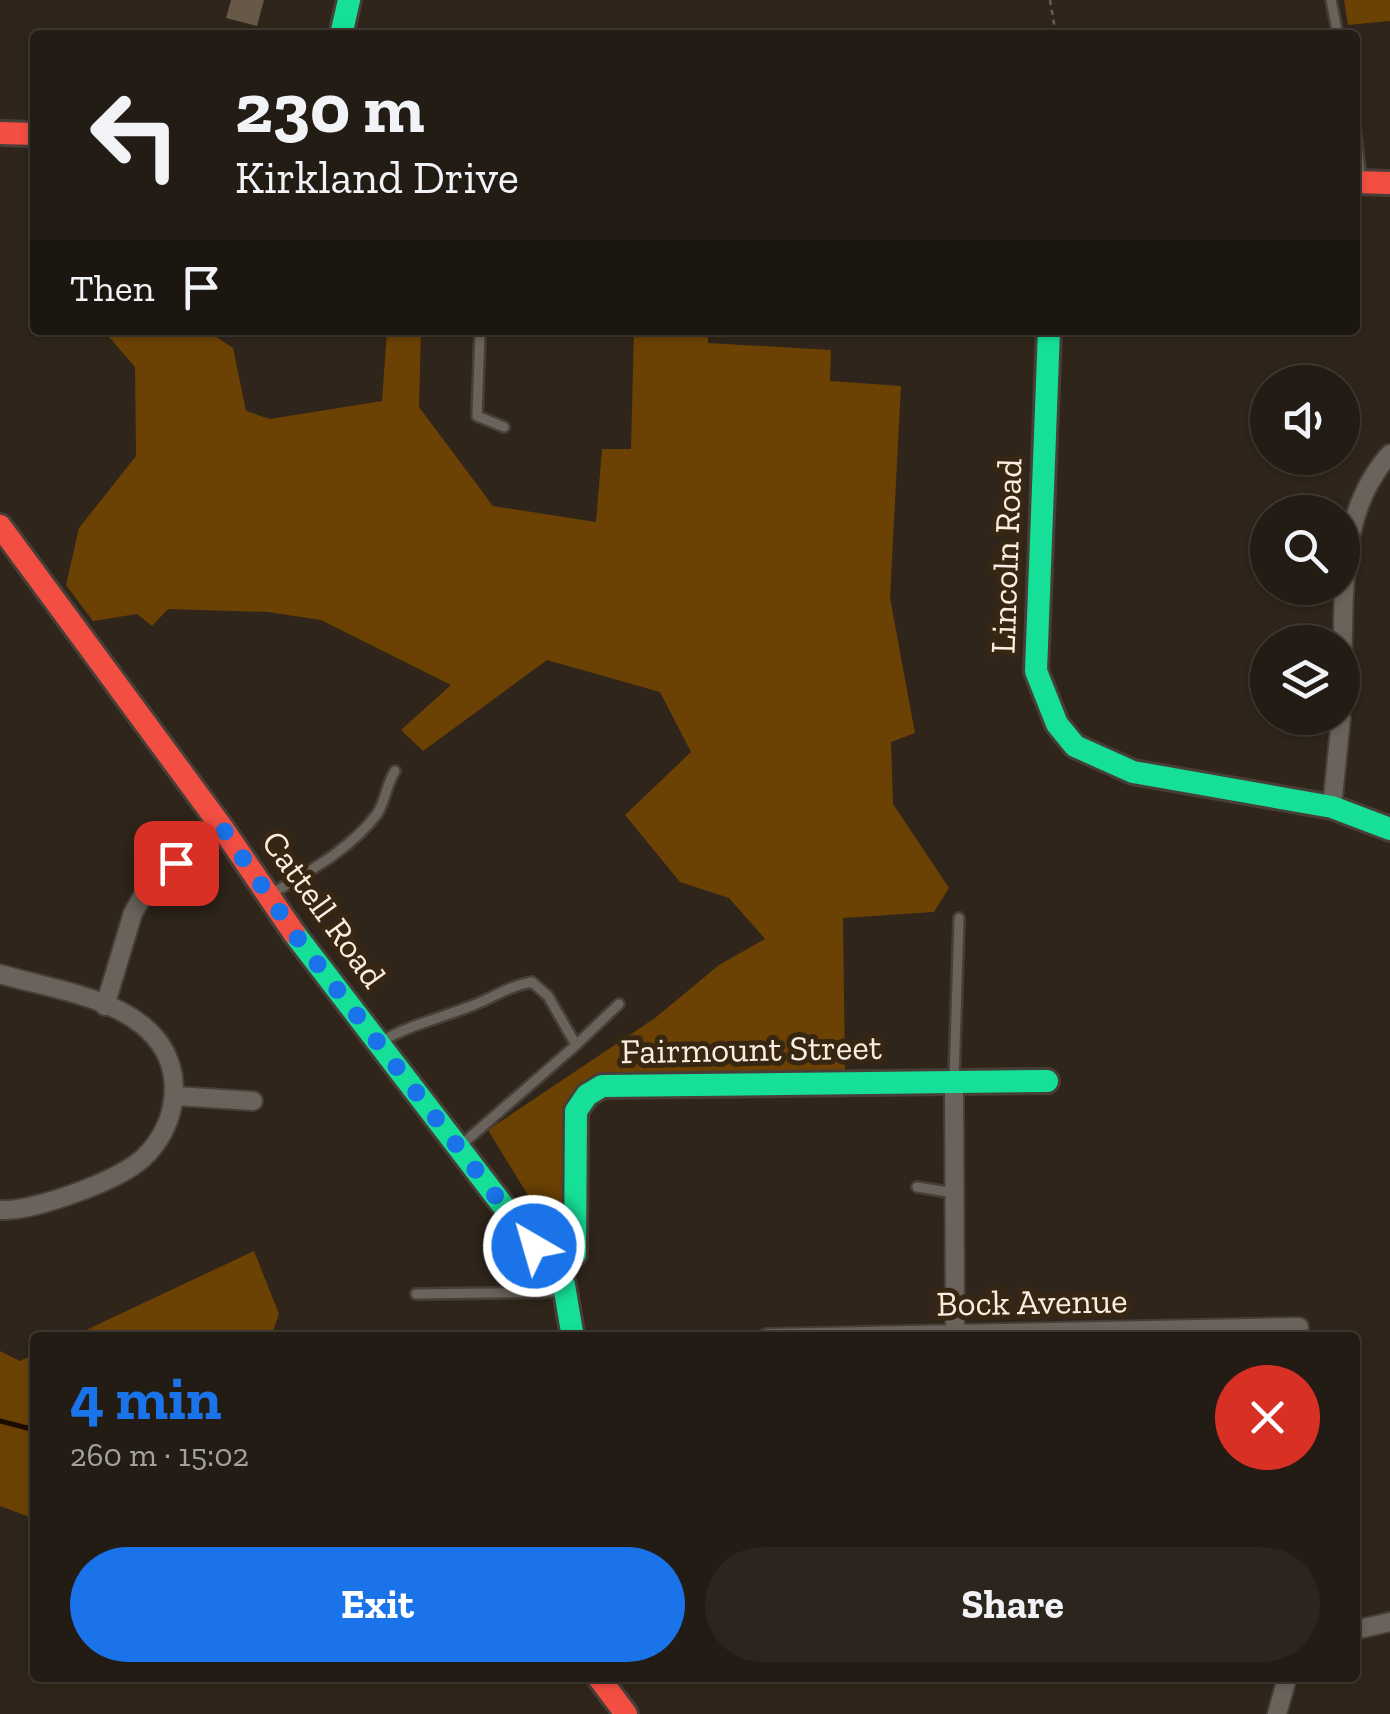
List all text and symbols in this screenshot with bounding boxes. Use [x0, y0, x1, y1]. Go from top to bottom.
text: 230 m [235, 66, 425, 150]
icon: left [70, 70, 200, 200]
text: Kirkland Drive [235, 151, 519, 205]
icon: arrive [174, 260, 229, 315]
text: Then [70, 265, 154, 311]
map controls [1250, 365, 1360, 735]
button: sound [1250, 365, 1360, 475]
street label: Lincoln Road [982, 458, 1030, 654]
button: search [1250, 495, 1360, 605]
button: layers [1250, 625, 1360, 735]
pin [134, 821, 219, 906]
street label: Cattell Road [253, 822, 395, 996]
icon: arrive [149, 836, 204, 891]
street label: Fairmount Street [620, 1026, 882, 1072]
position arrow [482, 1194, 586, 1298]
street label: Bock Avenue [936, 1279, 1128, 1325]
text: 4 min [70, 1362, 222, 1434]
button: close [1215, 1365, 1320, 1470]
text: 260 m · 15:02 [70, 1436, 249, 1474]
button: Exit [70, 1547, 685, 1662]
button: Share [705, 1547, 1320, 1662]

